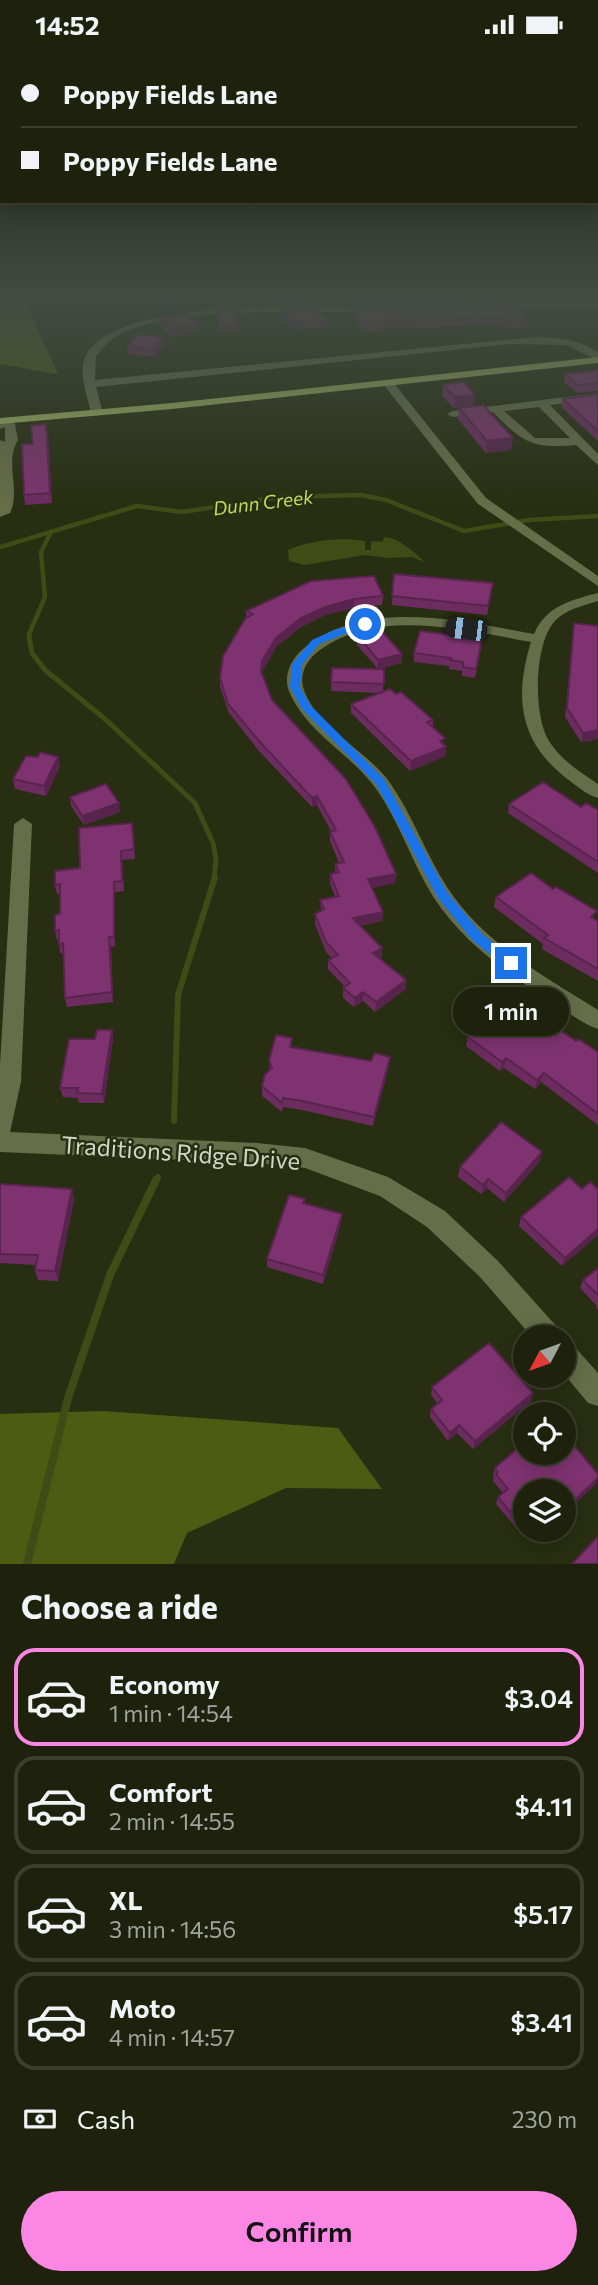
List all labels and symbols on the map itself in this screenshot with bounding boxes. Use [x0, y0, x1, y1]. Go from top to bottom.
water label: Dunn Creek [212, 484, 315, 520]
route start [349, 608, 381, 640]
car [444, 616, 489, 642]
route end [495, 947, 527, 979]
callout: 1 min [453, 988, 569, 1037]
street label: Traditions Ridge Drive [61, 1129, 301, 1175]
north arrow [513, 1325, 576, 1388]

